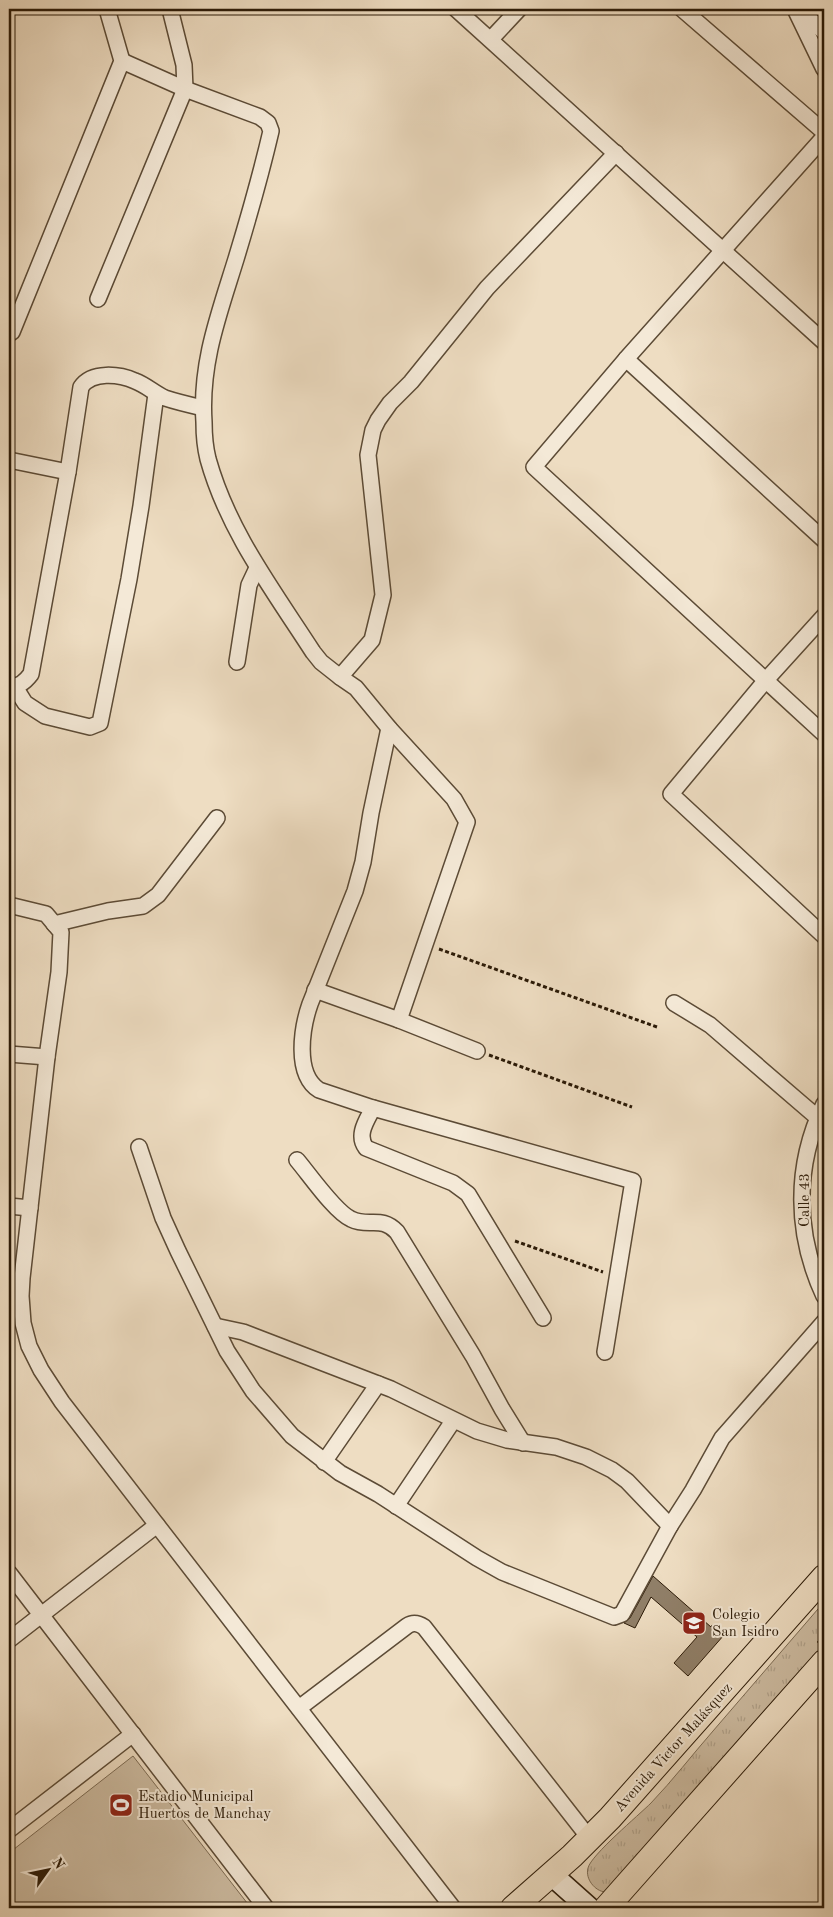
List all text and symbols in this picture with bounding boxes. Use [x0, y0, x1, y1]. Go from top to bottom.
street label: Calle 43 [798, 1173, 813, 1227]
place label: Colegio San Isidro [712, 1608, 779, 1640]
school or university icon: Colegio San Isidro [681, 1610, 707, 1636]
street label: Avenida Victor Malásquez [612, 1681, 736, 1815]
place label: Estadio Municipal Huertos de Manchay [138, 1790, 271, 1822]
sports icon: Estadio Municipal Huertos de Manchay [108, 1792, 134, 1818]
north arrow [22, 1844, 72, 1894]
text: N [49, 1855, 67, 1872]

